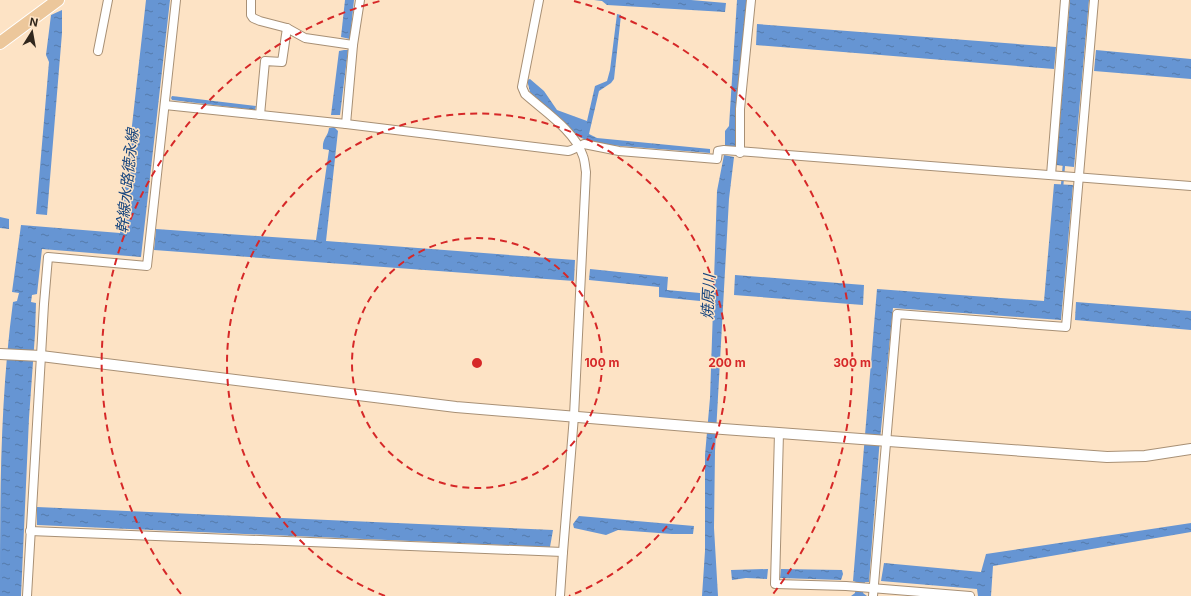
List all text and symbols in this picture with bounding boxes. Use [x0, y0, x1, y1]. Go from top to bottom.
north arrow [12, 12, 52, 52]
text: N [28, 15, 39, 30]
water label: 幹線水路徳永線 [112, 126, 142, 234]
water label: 焼原川 [697, 272, 719, 320]
text: 100 m [584, 355, 620, 370]
text: 200 m [708, 355, 746, 370]
text: 300 m [833, 355, 871, 370]
centre of rings [470, 356, 484, 370]

